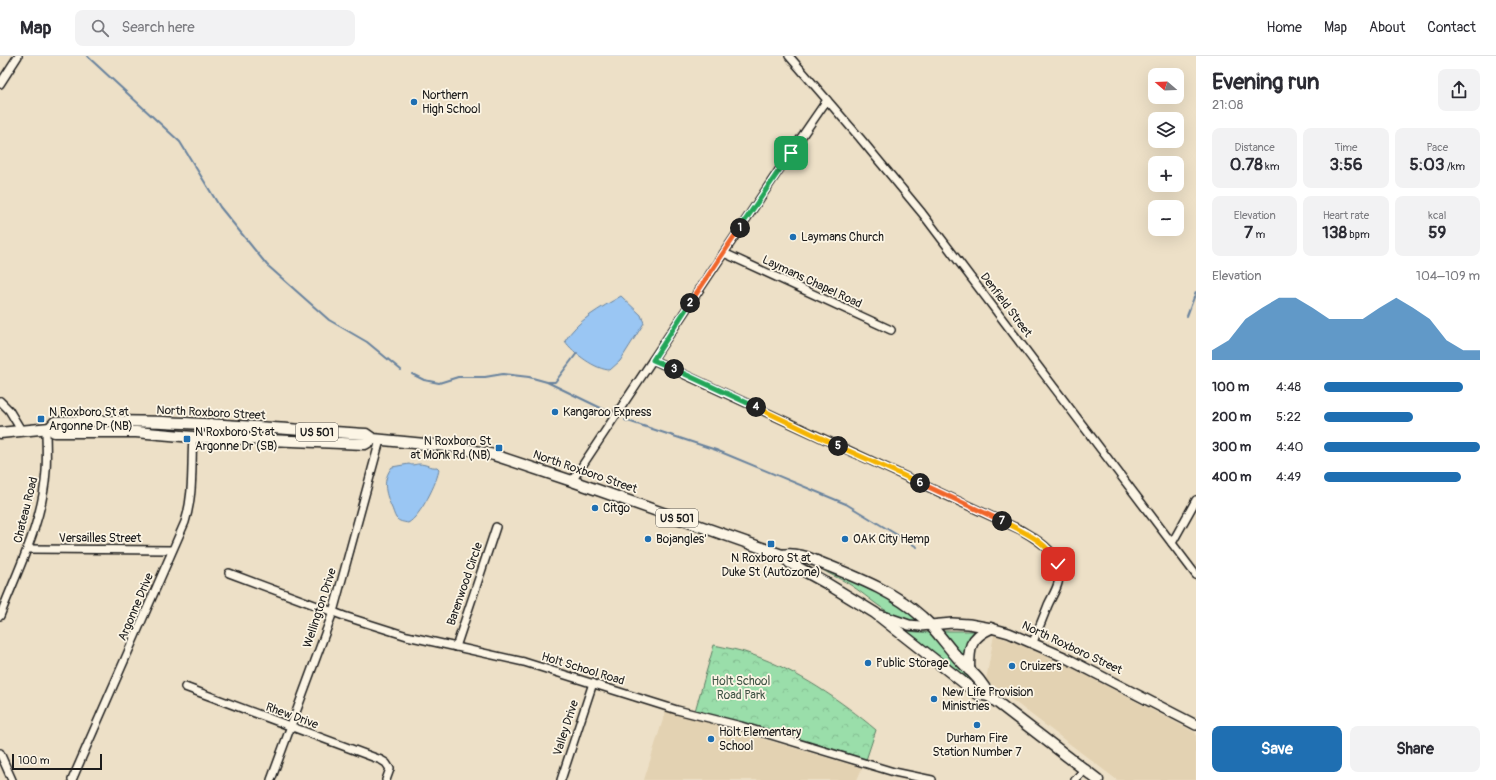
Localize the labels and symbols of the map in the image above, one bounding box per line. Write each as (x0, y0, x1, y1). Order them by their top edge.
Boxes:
north arrow (1148, 68, 1184, 104)
place label: Northern High School (422, 88, 481, 117)
marker: Northern High School (409, 97, 419, 107)
pin (774, 136, 808, 170)
pin: 1 (730, 218, 750, 238)
place label: Laymans Church (801, 230, 884, 245)
marker: Laymans Church (788, 232, 798, 242)
street label: Laymans Chapel Road (760, 252, 864, 312)
street label: Denfield Street (977, 270, 1035, 340)
pin: 2 (680, 293, 700, 313)
pin: 3 (664, 359, 684, 379)
pin: 4 (746, 397, 766, 417)
street label: North Roxboro Street (156, 403, 266, 423)
place label: N Roxboro St at Argonne Dr (NB) (49, 405, 133, 434)
place label: Kangaroo Express (563, 405, 652, 420)
marker: Kangaroo Express (550, 407, 560, 417)
marker: N Roxboro St at Argonne Dr (NB) (36, 414, 46, 424)
road number: US 501 (296, 423, 338, 441)
place label: N Roxboro St at Argonne Dr (SB) (195, 425, 278, 454)
marker: N Roxboro St at Argonne Dr (SB) (182, 434, 192, 444)
place label: N Roxboro St at Monk Rd (NB) (411, 434, 491, 463)
pin: 5 (828, 436, 848, 456)
marker: N Roxboro St at Monk Rd (NB) (494, 443, 504, 453)
street label: North Roxboro Street (531, 447, 639, 497)
pin: 6 (910, 473, 930, 493)
street label: Chateau Road (11, 475, 42, 545)
place label: Citgo (603, 501, 630, 516)
marker: Citgo (590, 503, 600, 513)
road number: US 501 (656, 509, 698, 527)
pin: 7 (992, 511, 1012, 531)
street label: Versailles Street (59, 531, 141, 546)
place label: Bojangles' (656, 532, 707, 547)
place label: OAK City Hemp (853, 532, 930, 547)
marker: Bojangles' (643, 534, 653, 544)
marker: OAK City Hemp (840, 534, 850, 544)
marker: N Roxboro St at Duke St (Autozone) (766, 539, 776, 549)
street label: Barenwood Circle (444, 540, 486, 628)
pin (1041, 547, 1075, 581)
place label: N Roxboro St at Duke St (Autozone) (721, 551, 821, 580)
street label: Wellington Drive (300, 566, 340, 650)
street label: Argonne Drive (115, 571, 157, 643)
street label: North Roxboro Street (1019, 618, 1125, 678)
street label: Holt School Road (540, 649, 627, 689)
place label: Public Storage (876, 656, 948, 671)
marker: Public Storage (863, 658, 873, 668)
place label: Cruizers (1020, 659, 1062, 674)
marker: Cruizers (1007, 661, 1017, 671)
park label: Holt School Road Park (712, 674, 771, 703)
place label: New Life Provision Ministries (942, 685, 1034, 714)
marker: New Life Provision Ministries (929, 694, 939, 704)
street label: Valley Drive (550, 698, 582, 758)
street label: Rhew Drive (264, 700, 320, 732)
marker: Durham Fire Station Number 7 (972, 720, 982, 730)
place label: Holt Elementary School (719, 725, 801, 754)
place label: Durham Fire Station Number 7 (932, 731, 1022, 760)
marker: Holt Elementary School (706, 734, 716, 744)
scale bar (12, 752, 102, 771)

